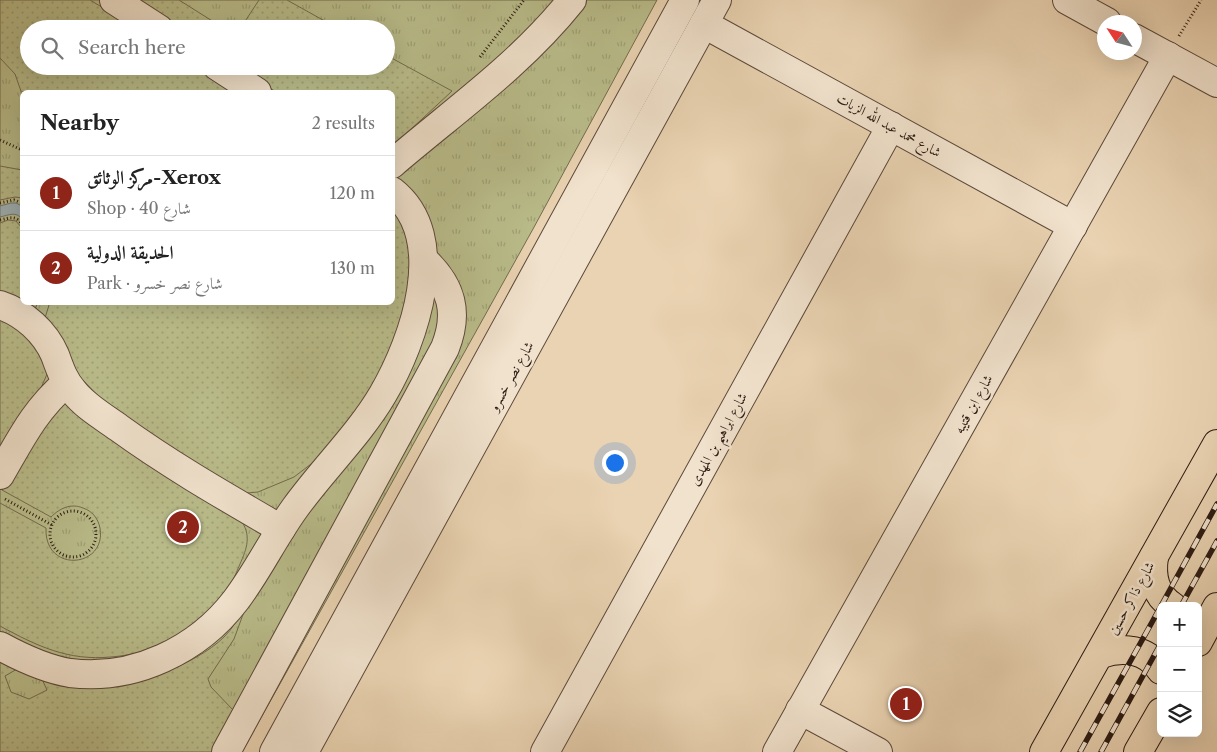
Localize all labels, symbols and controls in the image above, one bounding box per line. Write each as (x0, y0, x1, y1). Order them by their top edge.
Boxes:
north arrow (1097, 15, 1142, 60)
search box (20, 20, 395, 75)
icon: search (38, 34, 66, 62)
text: Search here (78, 36, 186, 59)
street label: شارع محمد عبد الله الزيات (832, 87, 945, 164)
text: Nearby (40, 110, 119, 135)
text: 2 results (312, 113, 375, 133)
text: مركز الوثائق-Xerox (87, 166, 221, 189)
text: 1 (52, 183, 60, 203)
text: 120 m (330, 183, 375, 203)
text: Shop · شارع 40 (87, 198, 191, 218)
text: الحديقة الدولية (87, 241, 174, 264)
text: 2 (51, 258, 61, 278)
text: 130 m (330, 258, 375, 278)
text: Park · شارع نصر خسرو (87, 273, 223, 293)
street label: شارع نصر خسرو (483, 338, 540, 417)
street label: شارع ابن قتيبه (949, 371, 999, 438)
street label: شارع ابراهيم بن المهدى (685, 389, 755, 491)
your location (602, 450, 628, 476)
pin: 2 (167, 508, 199, 546)
street label: شارع ذاكر حسين (1104, 558, 1161, 639)
map controls (1157, 602, 1202, 737)
button: + (1157, 602, 1202, 647)
button: − (1157, 647, 1202, 692)
pin: 1 (890, 685, 922, 723)
button: layers (1157, 692, 1202, 737)

